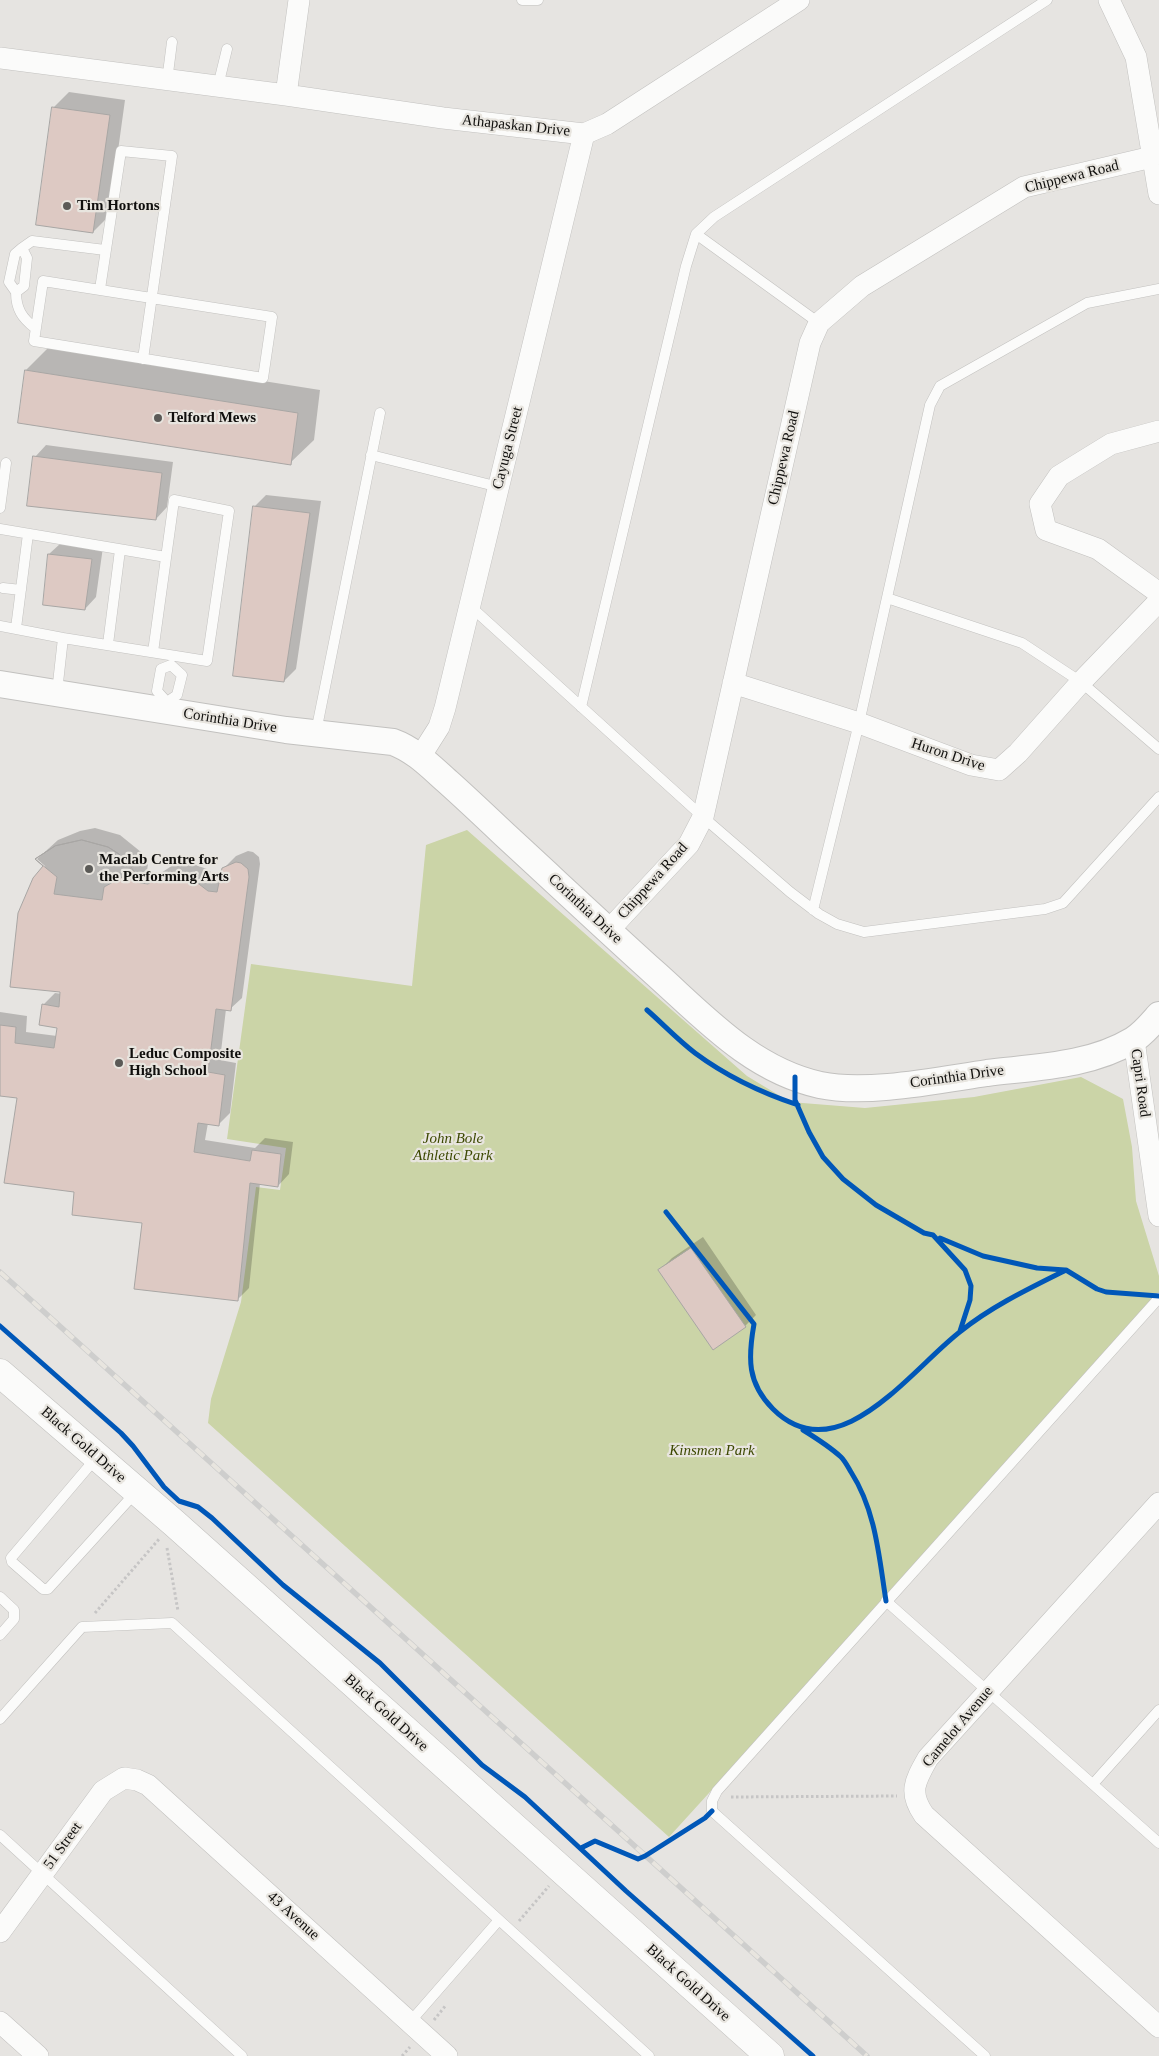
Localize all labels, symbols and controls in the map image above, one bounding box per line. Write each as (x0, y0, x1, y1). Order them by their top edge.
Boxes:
street label: Athapaskan Drive (461, 111, 571, 141)
street label: Chippewa Road (1023, 157, 1121, 197)
place label: Tim Hortons (77, 197, 160, 215)
marker: Tim Hortons (61, 200, 73, 212)
street label: Cayuga Street (489, 405, 527, 491)
place label: Telford Mews (168, 409, 256, 427)
street label: Chippewa Road (764, 409, 804, 507)
marker: Telford Mews (152, 412, 164, 424)
street label: Corinthia Drive (182, 705, 278, 737)
street label: Huron Drive (909, 735, 987, 775)
street label: Chippewa Road (614, 839, 692, 923)
place label: Maclab Centre for the Performing Arts (99, 851, 229, 886)
marker: Maclab Centre for the Performing Arts (83, 863, 95, 875)
street label: Corinthia Drive (544, 870, 626, 948)
place label: Leduc Composite High School (129, 1045, 241, 1080)
street label: Capri Road (1126, 1048, 1154, 1118)
marker: Leduc Composite High School (113, 1057, 125, 1069)
street label: Corinthia Drive (909, 1062, 1005, 1092)
park label: John Bole Athletic Park (413, 1130, 493, 1165)
street label: Black Gold Drive (37, 1403, 129, 1487)
park label: Kinsmen Park (669, 1442, 755, 1460)
street label: Black Gold Drive (340, 1671, 432, 1755)
street label: Camelot Avenue (919, 1683, 997, 1771)
street label: 51 Street (40, 1819, 86, 1873)
street label: 43 Avenue (263, 1888, 323, 1944)
street label: Black Gold Drive (642, 1941, 734, 2025)

